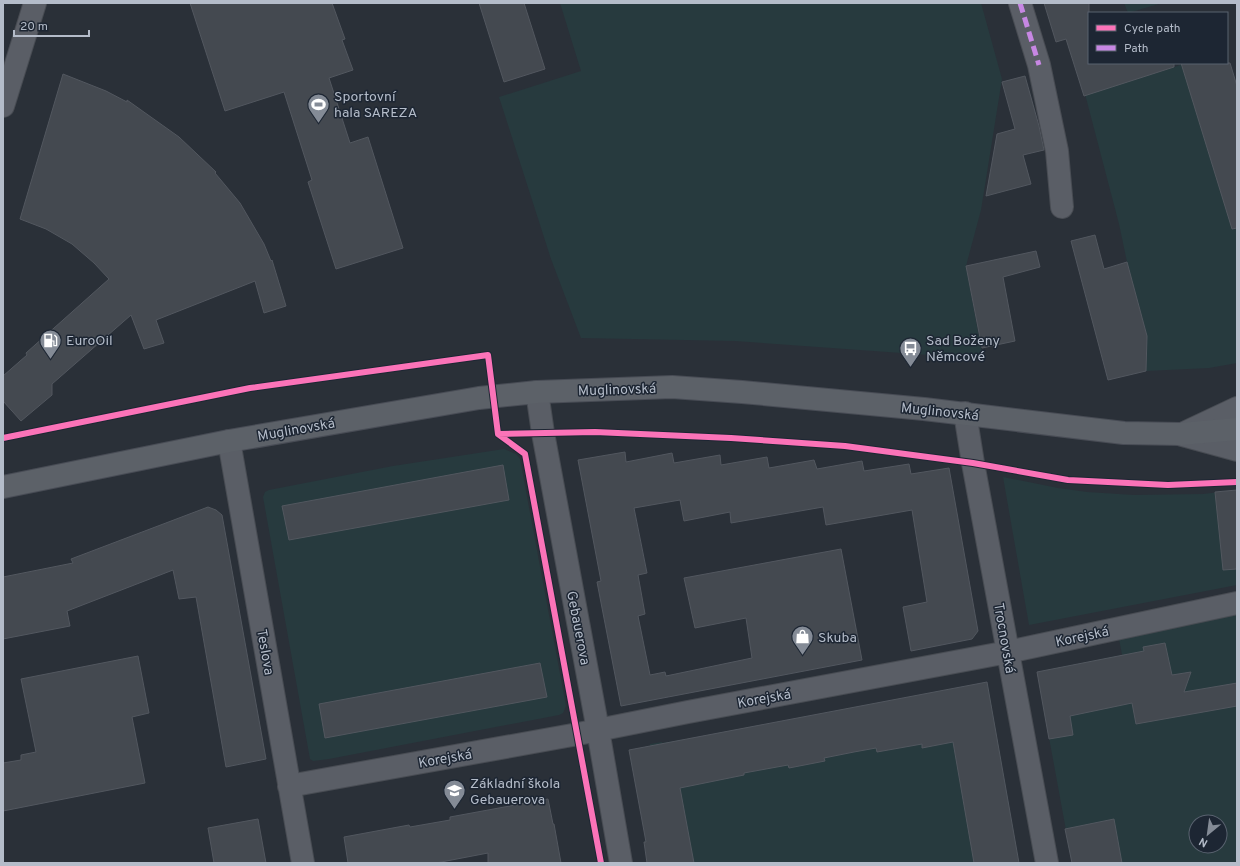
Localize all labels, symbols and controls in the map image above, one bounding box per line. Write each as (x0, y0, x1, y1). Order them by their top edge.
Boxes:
scale bar (14, 12, 89, 38)
legend (1088, 12, 1228, 64)
text: 20 m (20, 19, 48, 35)
text: Cycle path (1124, 21, 1181, 37)
text: Path (1124, 41, 1149, 57)
place label: Sportovní hala SAREZA (334, 89, 417, 122)
sports icon: Sportovní hala SAREZA (306, 91, 332, 124)
fuel station icon: EuroOil (38, 327, 64, 360)
place label: EuroOil (66, 333, 113, 350)
place label: Sad Boženy Němcové (926, 333, 1000, 366)
bus stop icon: Sad Boženy Němcové (898, 335, 924, 368)
street label: Muglinovská (578, 381, 656, 400)
street label: Muglinovská (900, 400, 980, 425)
street label: Muglinovská (256, 415, 336, 446)
street label: Gebauerova (562, 590, 593, 667)
street label: Trocnovská (989, 602, 1018, 675)
shop icon: Skuba (790, 624, 816, 657)
street label: Korejská (1054, 624, 1111, 651)
street label: Teslova (252, 628, 277, 677)
place label: Skuba (818, 630, 857, 647)
street label: Korejská (736, 686, 792, 713)
street label: Korejská (417, 746, 473, 773)
place label: Základní škola Gebauerova (470, 776, 560, 809)
school or university icon: Základní škola Gebauerova (442, 778, 468, 811)
north arrow (1188, 814, 1228, 854)
text: N (1197, 834, 1210, 850)

